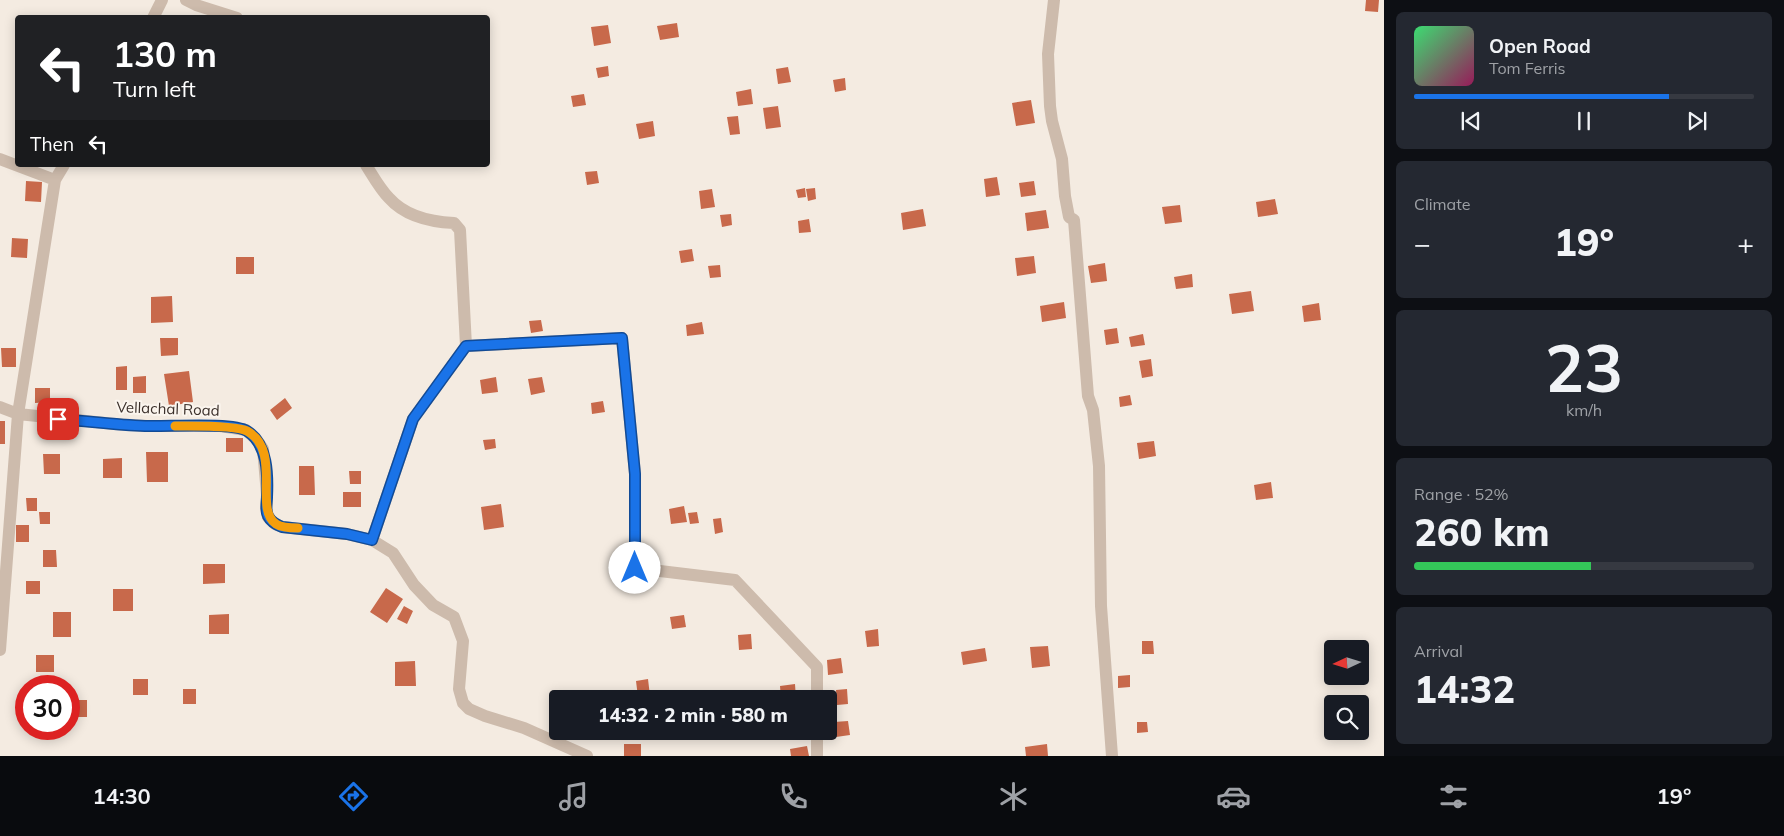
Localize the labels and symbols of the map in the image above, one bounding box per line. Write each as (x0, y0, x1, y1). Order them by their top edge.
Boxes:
street label: Vellachal Road (116, 397, 220, 420)
pin (37, 398, 79, 440)
position arrow (608, 541, 660, 593)
north arrow (1324, 640, 1369, 685)
speed limit sign: 30 (15, 675, 80, 740)

